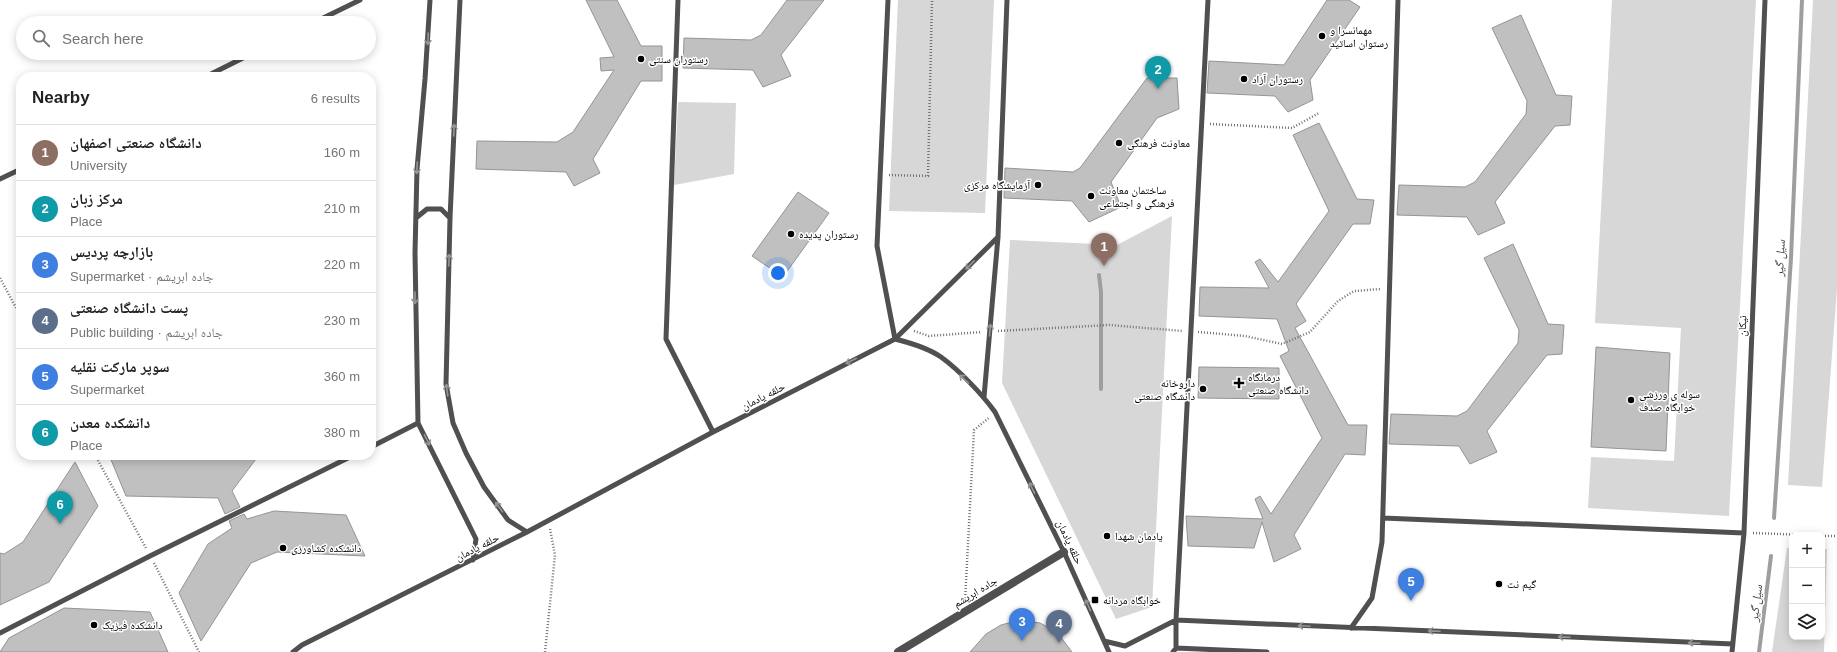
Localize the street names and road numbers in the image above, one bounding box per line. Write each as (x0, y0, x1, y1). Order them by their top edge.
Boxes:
street label: نیکان (1736, 315, 1749, 337)
street label: حلقه یادمان (739, 380, 787, 413)
street label: حلقه یادمان (1054, 518, 1085, 566)
street label: حلقه یادمان (453, 531, 501, 564)
street label: جاده ابریشم (951, 574, 1000, 611)

